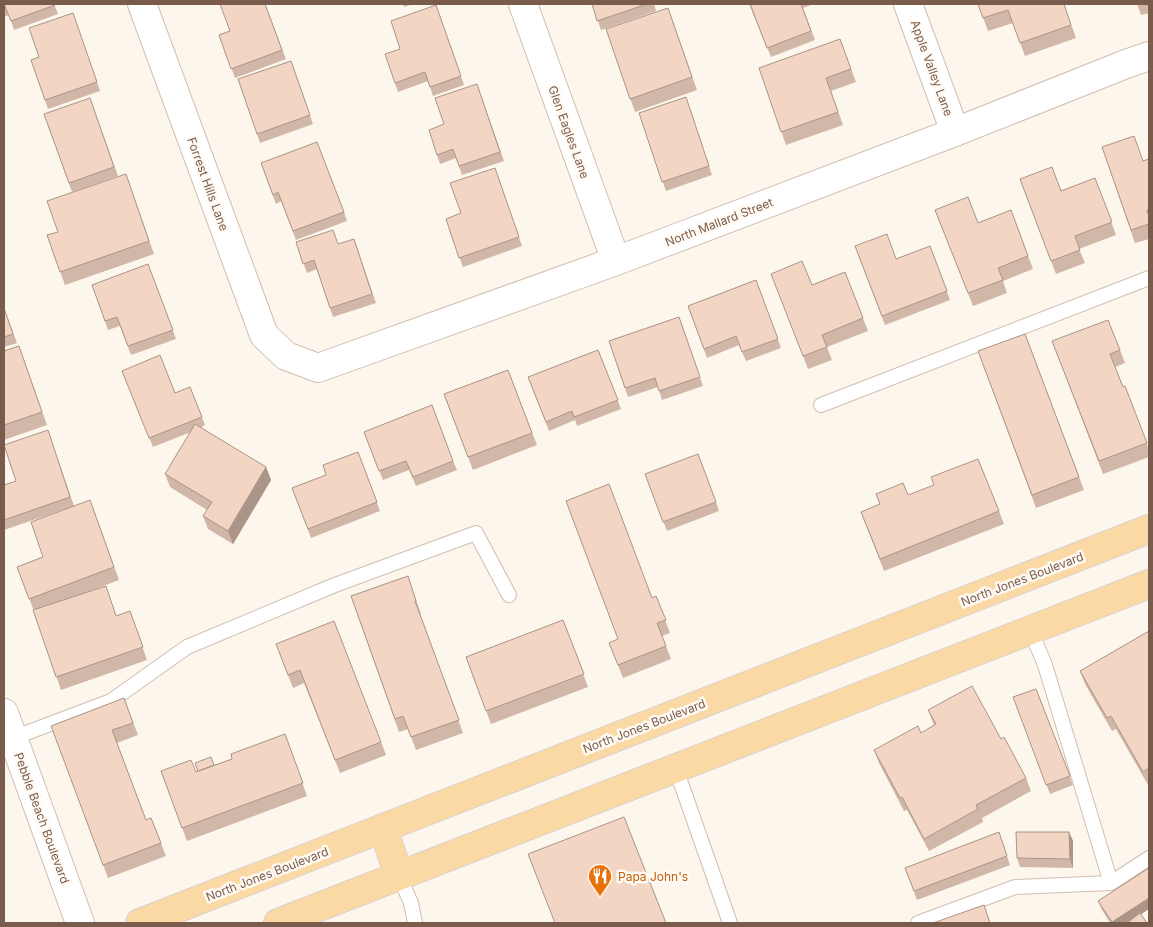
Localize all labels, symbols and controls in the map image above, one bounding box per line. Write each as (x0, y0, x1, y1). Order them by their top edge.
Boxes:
street label: Apple Valley Lane (908, 18, 956, 118)
street label: Glen Eagles Lane (545, 83, 593, 181)
street label: Forrest Hills Lane (184, 135, 232, 233)
street label: North Mallard Street (663, 194, 775, 249)
street label: North Jones Boulevard (959, 549, 1085, 609)
street label: North Jones Boulevard (581, 696, 707, 756)
street label: Pebble Beach Boulevard (11, 750, 73, 886)
street label: North Jones Boulevard (204, 844, 330, 904)
restaurant icon: Papa John's (587, 863, 613, 897)
place label: Papa John's (618, 869, 688, 884)

